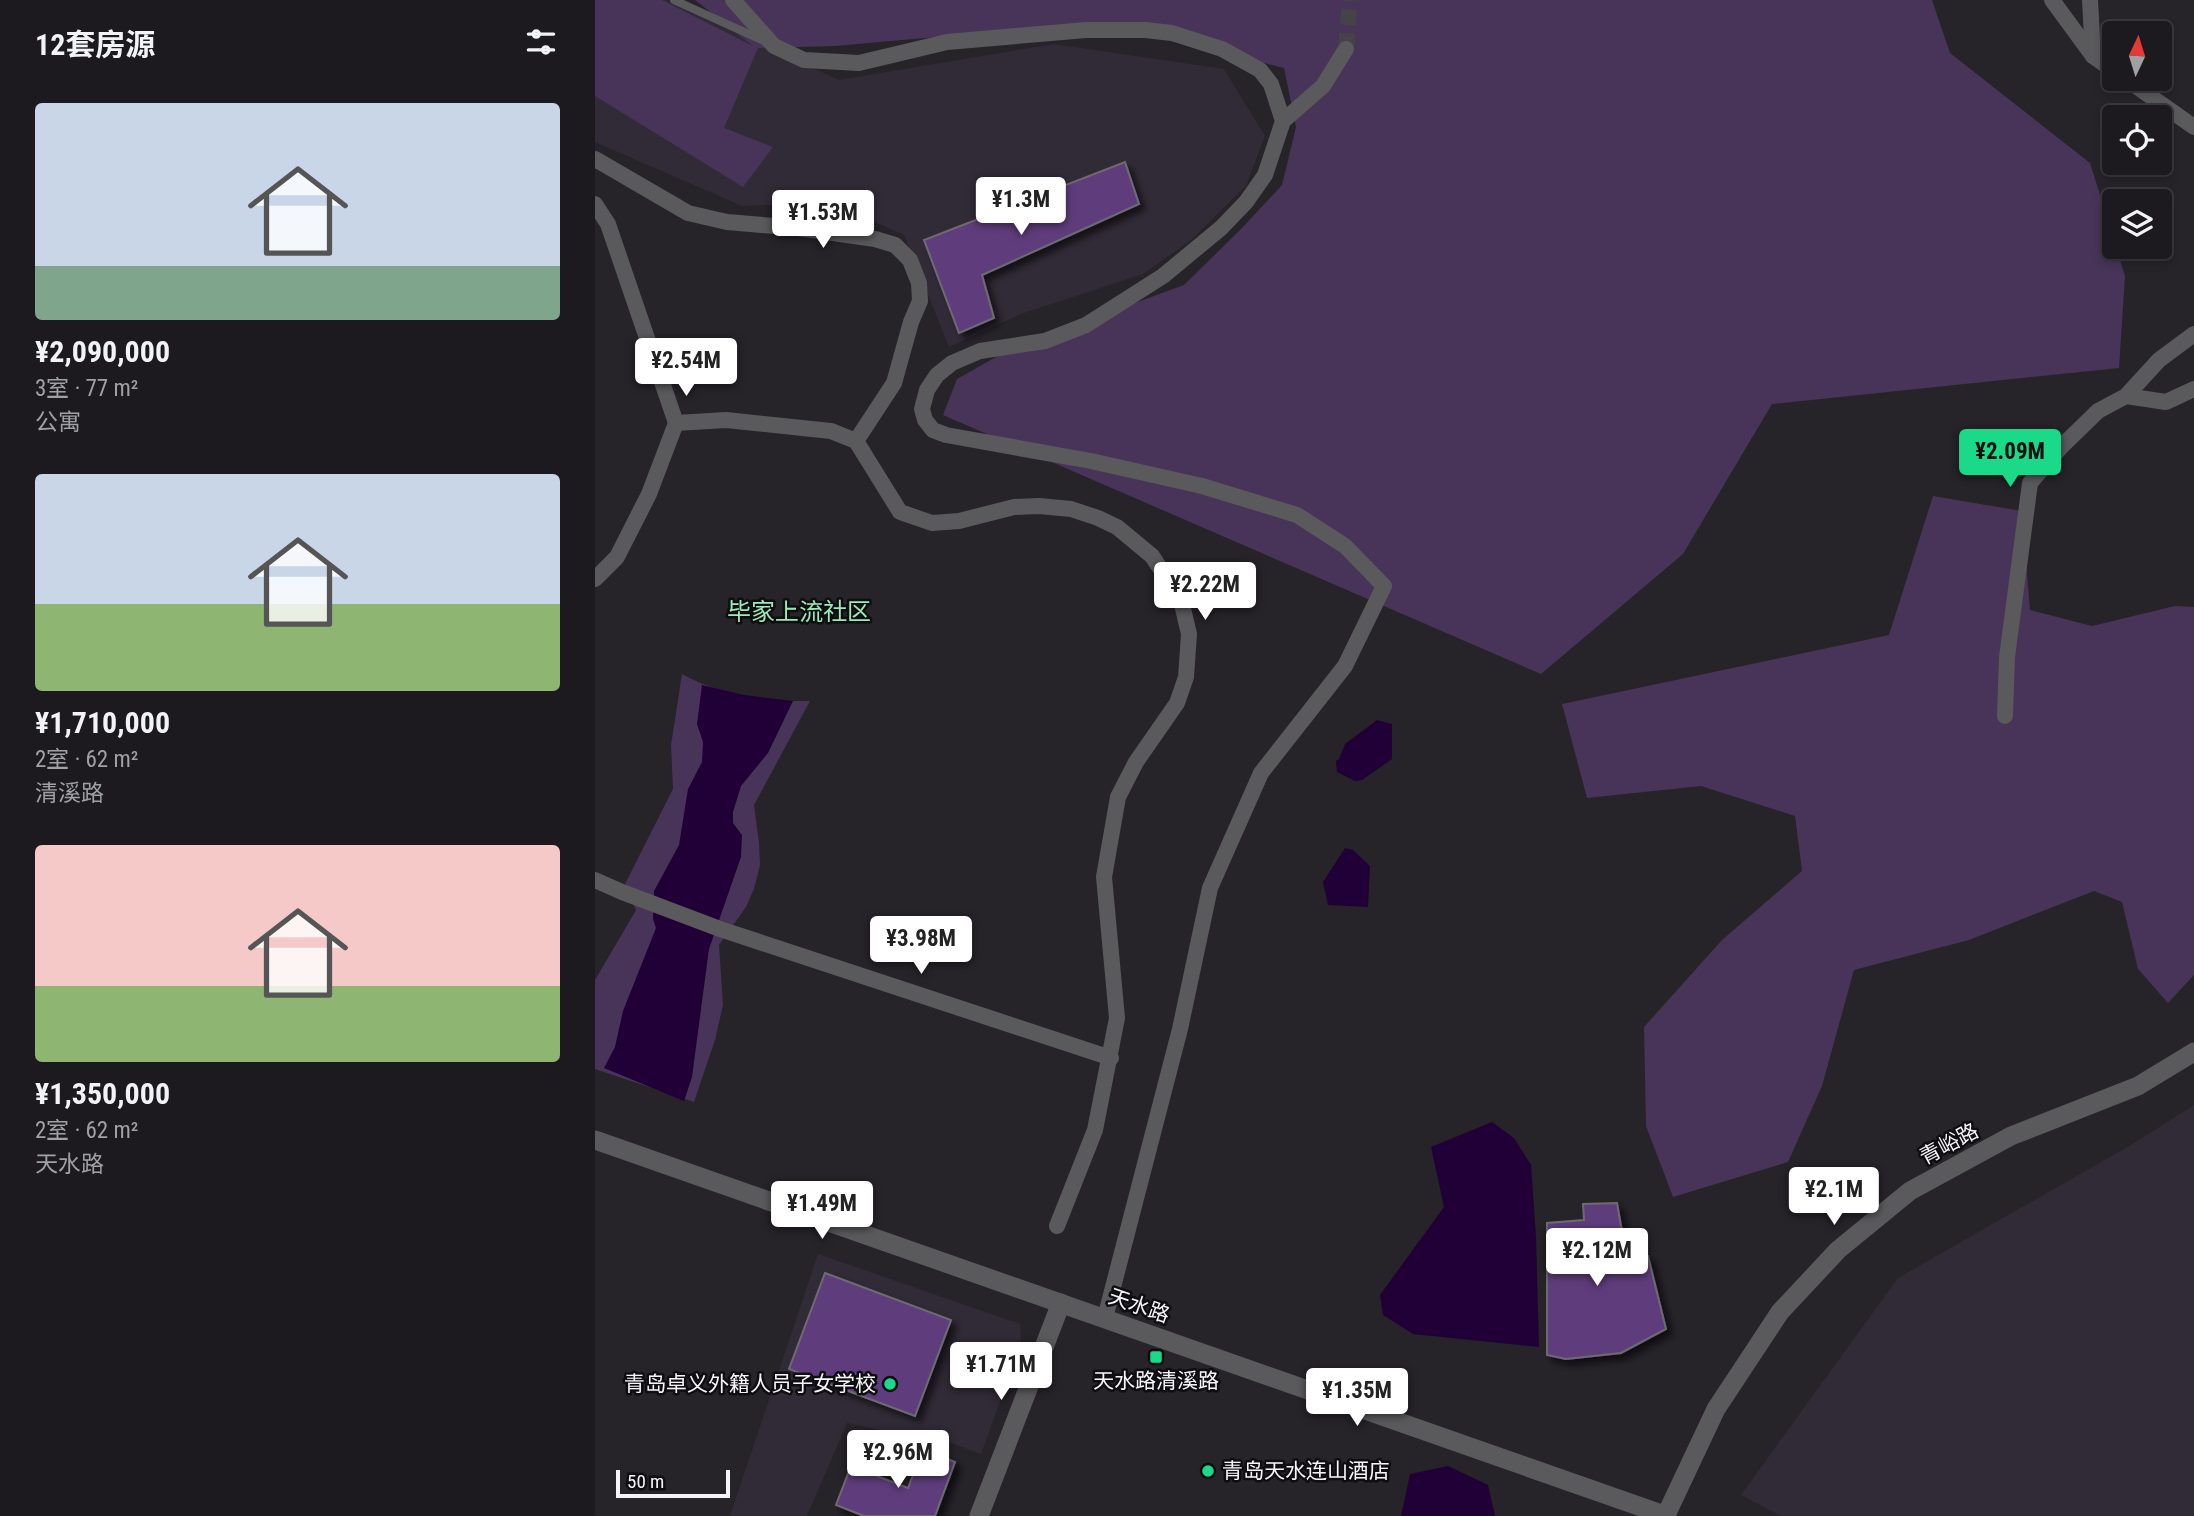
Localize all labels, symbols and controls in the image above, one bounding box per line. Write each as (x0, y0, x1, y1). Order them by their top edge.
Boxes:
north arrow (2102, 21, 2172, 91)
map controls (2102, 21, 2172, 259)
icon: filters (522, 23, 560, 61)
text: 12套房源 (35, 27, 155, 62)
button: locate (2102, 105, 2172, 175)
icon: home (235, 148, 361, 274)
pin: ¥1.3M (972, 177, 1070, 237)
text: ¥1.3M (992, 186, 1050, 213)
button: layers (2102, 189, 2172, 259)
pin: ¥1.53M (766, 190, 880, 250)
text: ¥1.53M (788, 199, 858, 226)
text: ¥2,090,000 (35, 334, 170, 369)
pin: ¥2.54M (629, 338, 743, 398)
text: ¥2.54M (651, 347, 721, 374)
text: 3室 · 77 m² (35, 375, 138, 402)
text: 公寓 (35, 409, 81, 436)
pin: ¥2.09M (1953, 430, 2067, 489)
text: ¥2.09M (1975, 438, 2045, 465)
icon: home (235, 519, 361, 645)
pin: ¥2.22M (1148, 562, 1262, 622)
text: ¥2.22M (1170, 571, 1240, 598)
district label: 毕家上流社区 (727, 598, 871, 626)
text: ¥1,710,000 (35, 705, 170, 740)
text: 2室 · 62 m² (35, 746, 138, 773)
text: 清溪路 (35, 780, 104, 807)
icon: home (235, 890, 361, 1016)
pin: ¥3.98M (864, 916, 978, 976)
text: ¥3.98M (886, 925, 956, 952)
text: ¥1,350,000 (35, 1076, 170, 1111)
text: 2室 · 62 m² (35, 1117, 138, 1144)
street label: 青峪路 (1916, 1119, 1982, 1169)
text: 天水路 (35, 1151, 104, 1178)
pin: ¥2.1M (1785, 1168, 1883, 1227)
text: ¥2.1M (1805, 1176, 1863, 1203)
pin: ¥1.49M (765, 1182, 879, 1241)
text: ¥1.49M (787, 1190, 857, 1217)
pin: ¥2.12M (1540, 1228, 1654, 1288)
text: ¥2.12M (1562, 1237, 1632, 1264)
street label: 天水路 (1105, 1284, 1173, 1328)
pin: ¥1.71M (944, 1342, 1058, 1402)
marker: 天水路清溪路 (1148, 1349, 1164, 1365)
text: ¥1.71M (966, 1351, 1036, 1378)
pin: ¥1.35M (1300, 1368, 1414, 1428)
place label: 天水路清溪路 (1093, 1369, 1219, 1393)
place label: 青岛卓义外籍人员子女学校 (624, 1372, 876, 1396)
marker: 青岛卓义外籍人员子女学校 (882, 1376, 898, 1392)
text: ¥1.35M (1322, 1377, 1392, 1404)
pin: ¥2.96M (841, 1430, 955, 1490)
text: ¥2.96M (863, 1439, 933, 1466)
place label: 青岛天水连山酒店 (1222, 1459, 1390, 1483)
marker: 青岛天水连山酒店 (1200, 1463, 1216, 1479)
scale bar (616, 1467, 730, 1499)
text: 50 m (627, 1470, 664, 1493)

